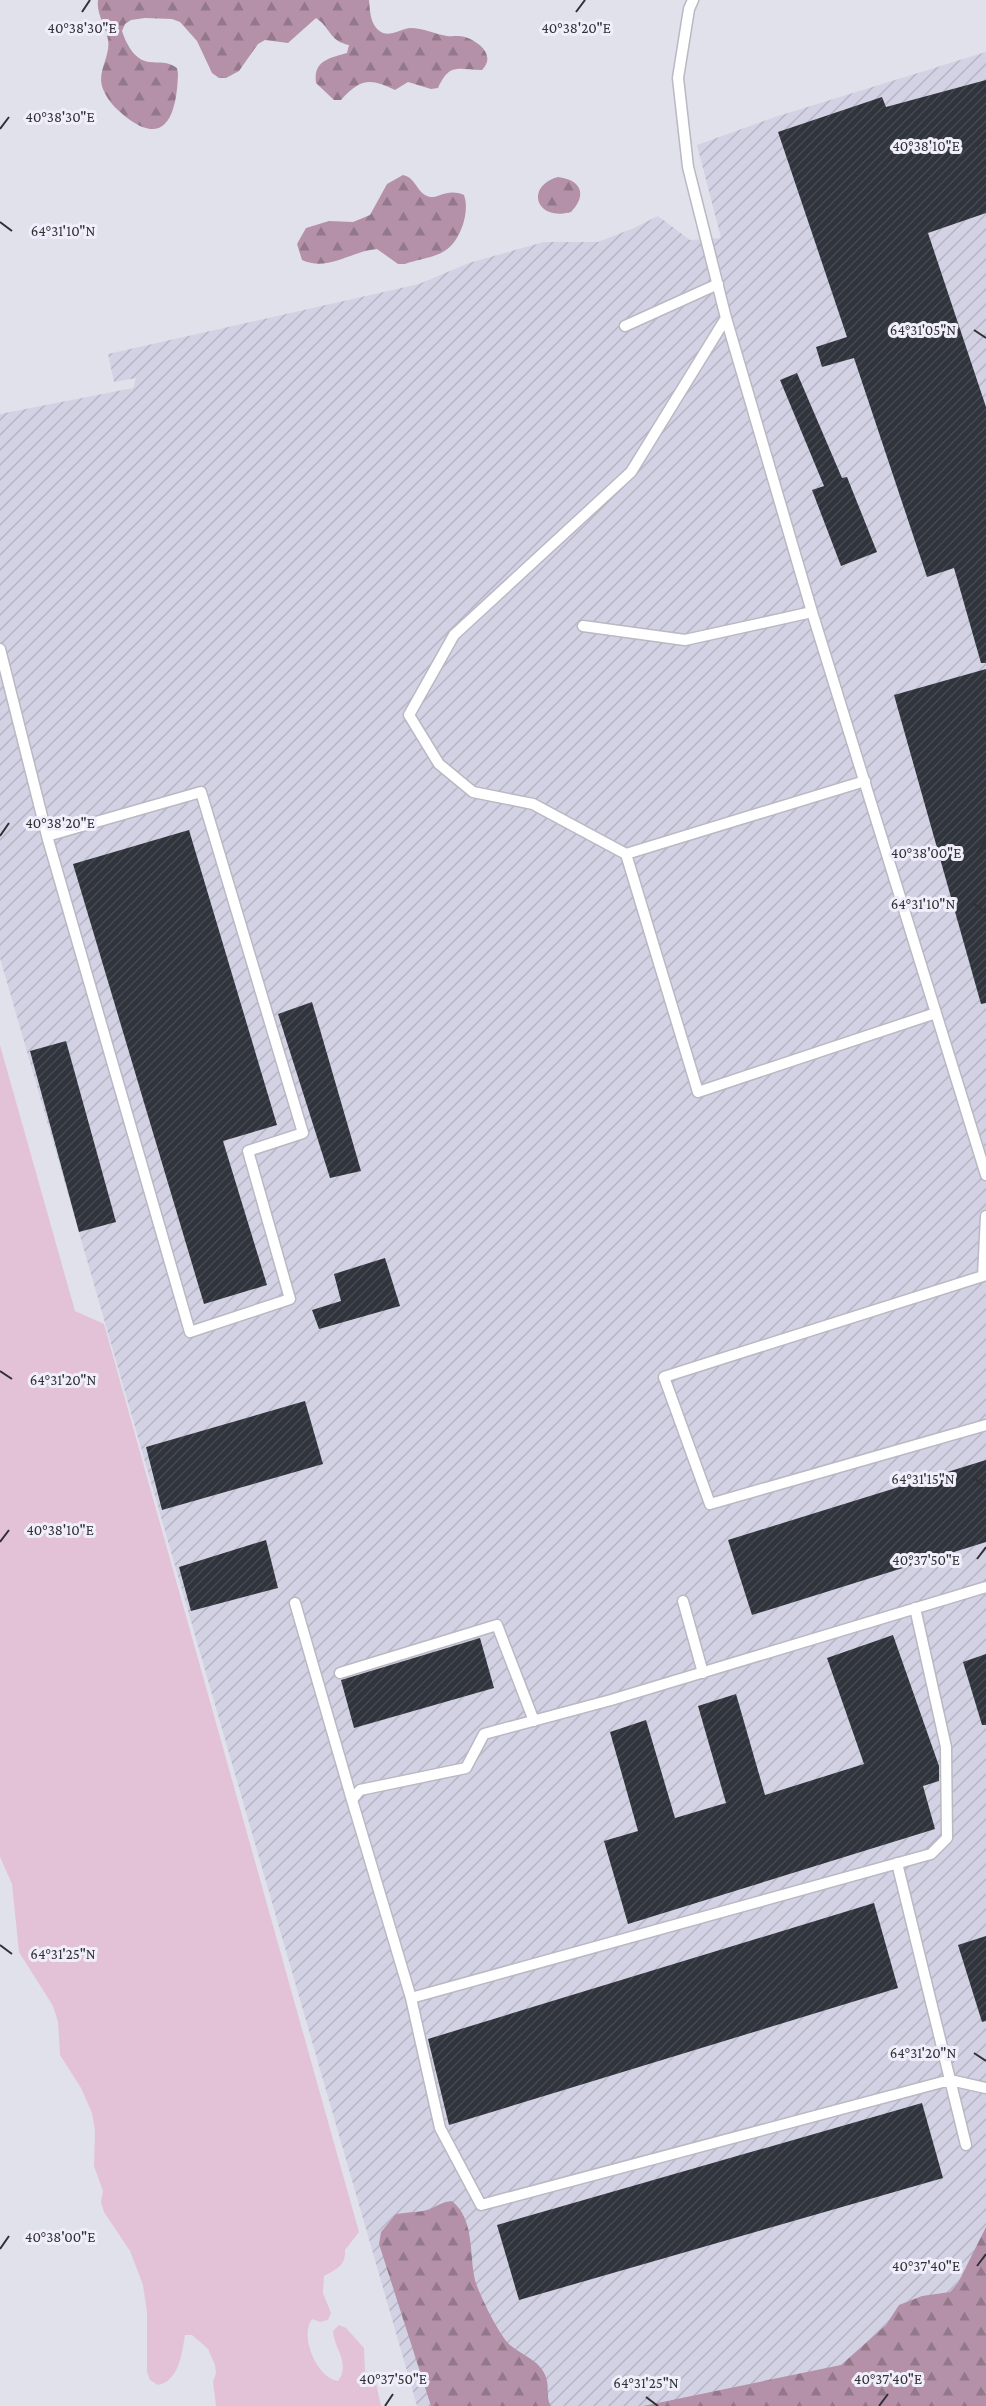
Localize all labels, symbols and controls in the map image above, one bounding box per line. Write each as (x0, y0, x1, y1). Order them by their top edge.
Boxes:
text: 40°38'30"E (47, 20, 117, 36)
text: 40°38'20"E (541, 20, 611, 36)
text: 40°38'30"E (25, 109, 95, 125)
text: 40°38'10"E (892, 138, 960, 154)
text: 64°31'10"N (31, 223, 95, 239)
text: 64°31'05"N (890, 322, 956, 338)
text: 40°38'20"E (25, 815, 95, 831)
text: 40°38'00"E (891, 845, 961, 861)
text: 64°31'10"N (891, 896, 955, 912)
text: 64°31'20"N (30, 1372, 96, 1388)
text: 64°31'15"N (891, 1471, 955, 1487)
text: 40°38'10"E (26, 1522, 94, 1538)
text: 40°37'50"E (892, 1552, 960, 1568)
text: 64°31'25"N (30, 1946, 96, 1962)
text: 64°31'20"N (890, 2045, 956, 2061)
text: 40°38'00"E (25, 2229, 95, 2245)
text: 40°37'40"E (892, 2258, 960, 2274)
text: 40°37'50"E (359, 2371, 427, 2387)
text: 40°37'40"E (854, 2371, 922, 2387)
text: 64°31'25"N (613, 2375, 679, 2391)

